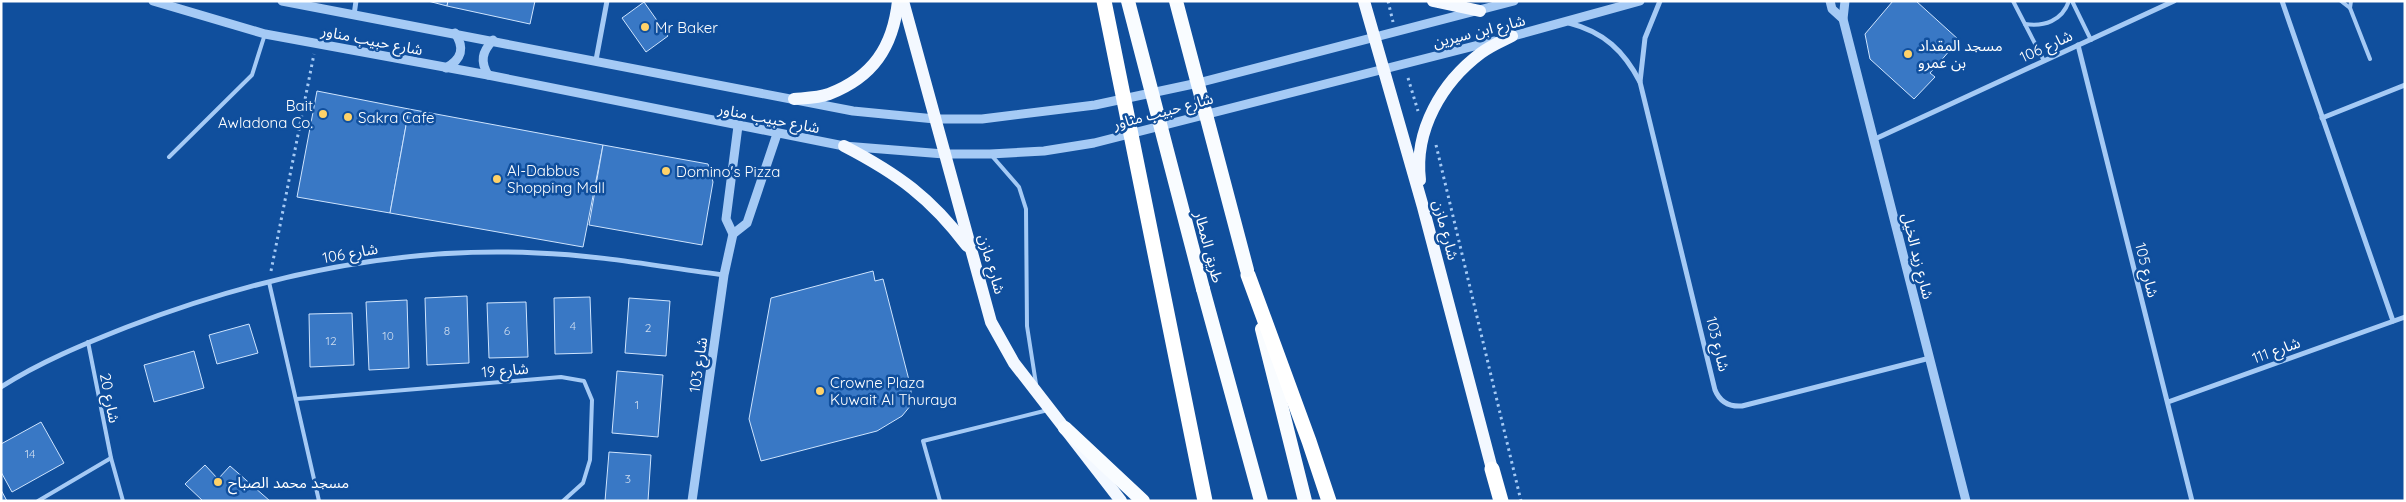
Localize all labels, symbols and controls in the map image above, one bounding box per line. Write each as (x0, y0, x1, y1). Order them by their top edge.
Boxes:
street label: شارع ابن سيرين (1431, 10, 1528, 55)
place label: Mr Baker (655, 18, 718, 37)
street label: شارع حبيب مناور (318, 21, 425, 62)
marker: Mr Baker (639, 21, 651, 33)
street label: شارع 106 (2017, 25, 2077, 69)
place label: مسجد المقداد بن عمرو (1918, 36, 2003, 72)
marker: مسجد المقداد بن عمرو (1902, 48, 1914, 60)
street label: شارع حبيب مناور (1110, 88, 1216, 137)
place label: Bait Awladona Co. (218, 96, 313, 132)
street label: شارع حبيب مناور (715, 99, 822, 140)
marker: Bait Awladona Co. (317, 108, 329, 120)
place label: Sakra Cafe (358, 108, 435, 127)
marker: Sakra Cafe (342, 111, 354, 123)
place label: Al-Dabbus Shopping Mall (507, 161, 605, 197)
place label: Domino's Pizza (676, 162, 780, 181)
marker: Domino's Pizza (660, 165, 672, 177)
marker: Al-Dabbus Shopping Mall (491, 173, 503, 185)
street label: شارع مازن (1426, 198, 1463, 263)
street label: طريق المطار (1189, 208, 1228, 285)
street label: شارع زيد الخيل (1895, 211, 1938, 302)
street label: شارع مازن (972, 232, 1010, 297)
street label: شارع 106 (321, 239, 380, 270)
street label: شارع 105 (2128, 241, 2163, 300)
street label: شارع 103 (1699, 315, 1734, 374)
house number: 4 (570, 318, 576, 333)
house number: 2 (645, 320, 652, 335)
house number: 8 (444, 323, 450, 338)
house number: 6 (504, 323, 511, 338)
house number: 10 (382, 328, 394, 343)
street label: شارع 111 (2249, 332, 2304, 370)
house number: 12 (325, 333, 337, 348)
street label: شارع 103 (685, 336, 714, 394)
street label: شارع 19 (481, 358, 530, 385)
street label: شارع 20 (93, 371, 124, 425)
place label: Crowne Plaza Kuwait Al Thuraya (830, 373, 957, 409)
marker: Crowne Plaza Kuwait Al Thuraya (814, 385, 826, 397)
house number: 1 (635, 397, 639, 412)
house number: 14 (25, 446, 35, 461)
house number: 3 (625, 471, 631, 486)
place label: مسجد محمد الصباح (228, 473, 349, 495)
marker: مسجد محمد الصباح (212, 476, 224, 488)

